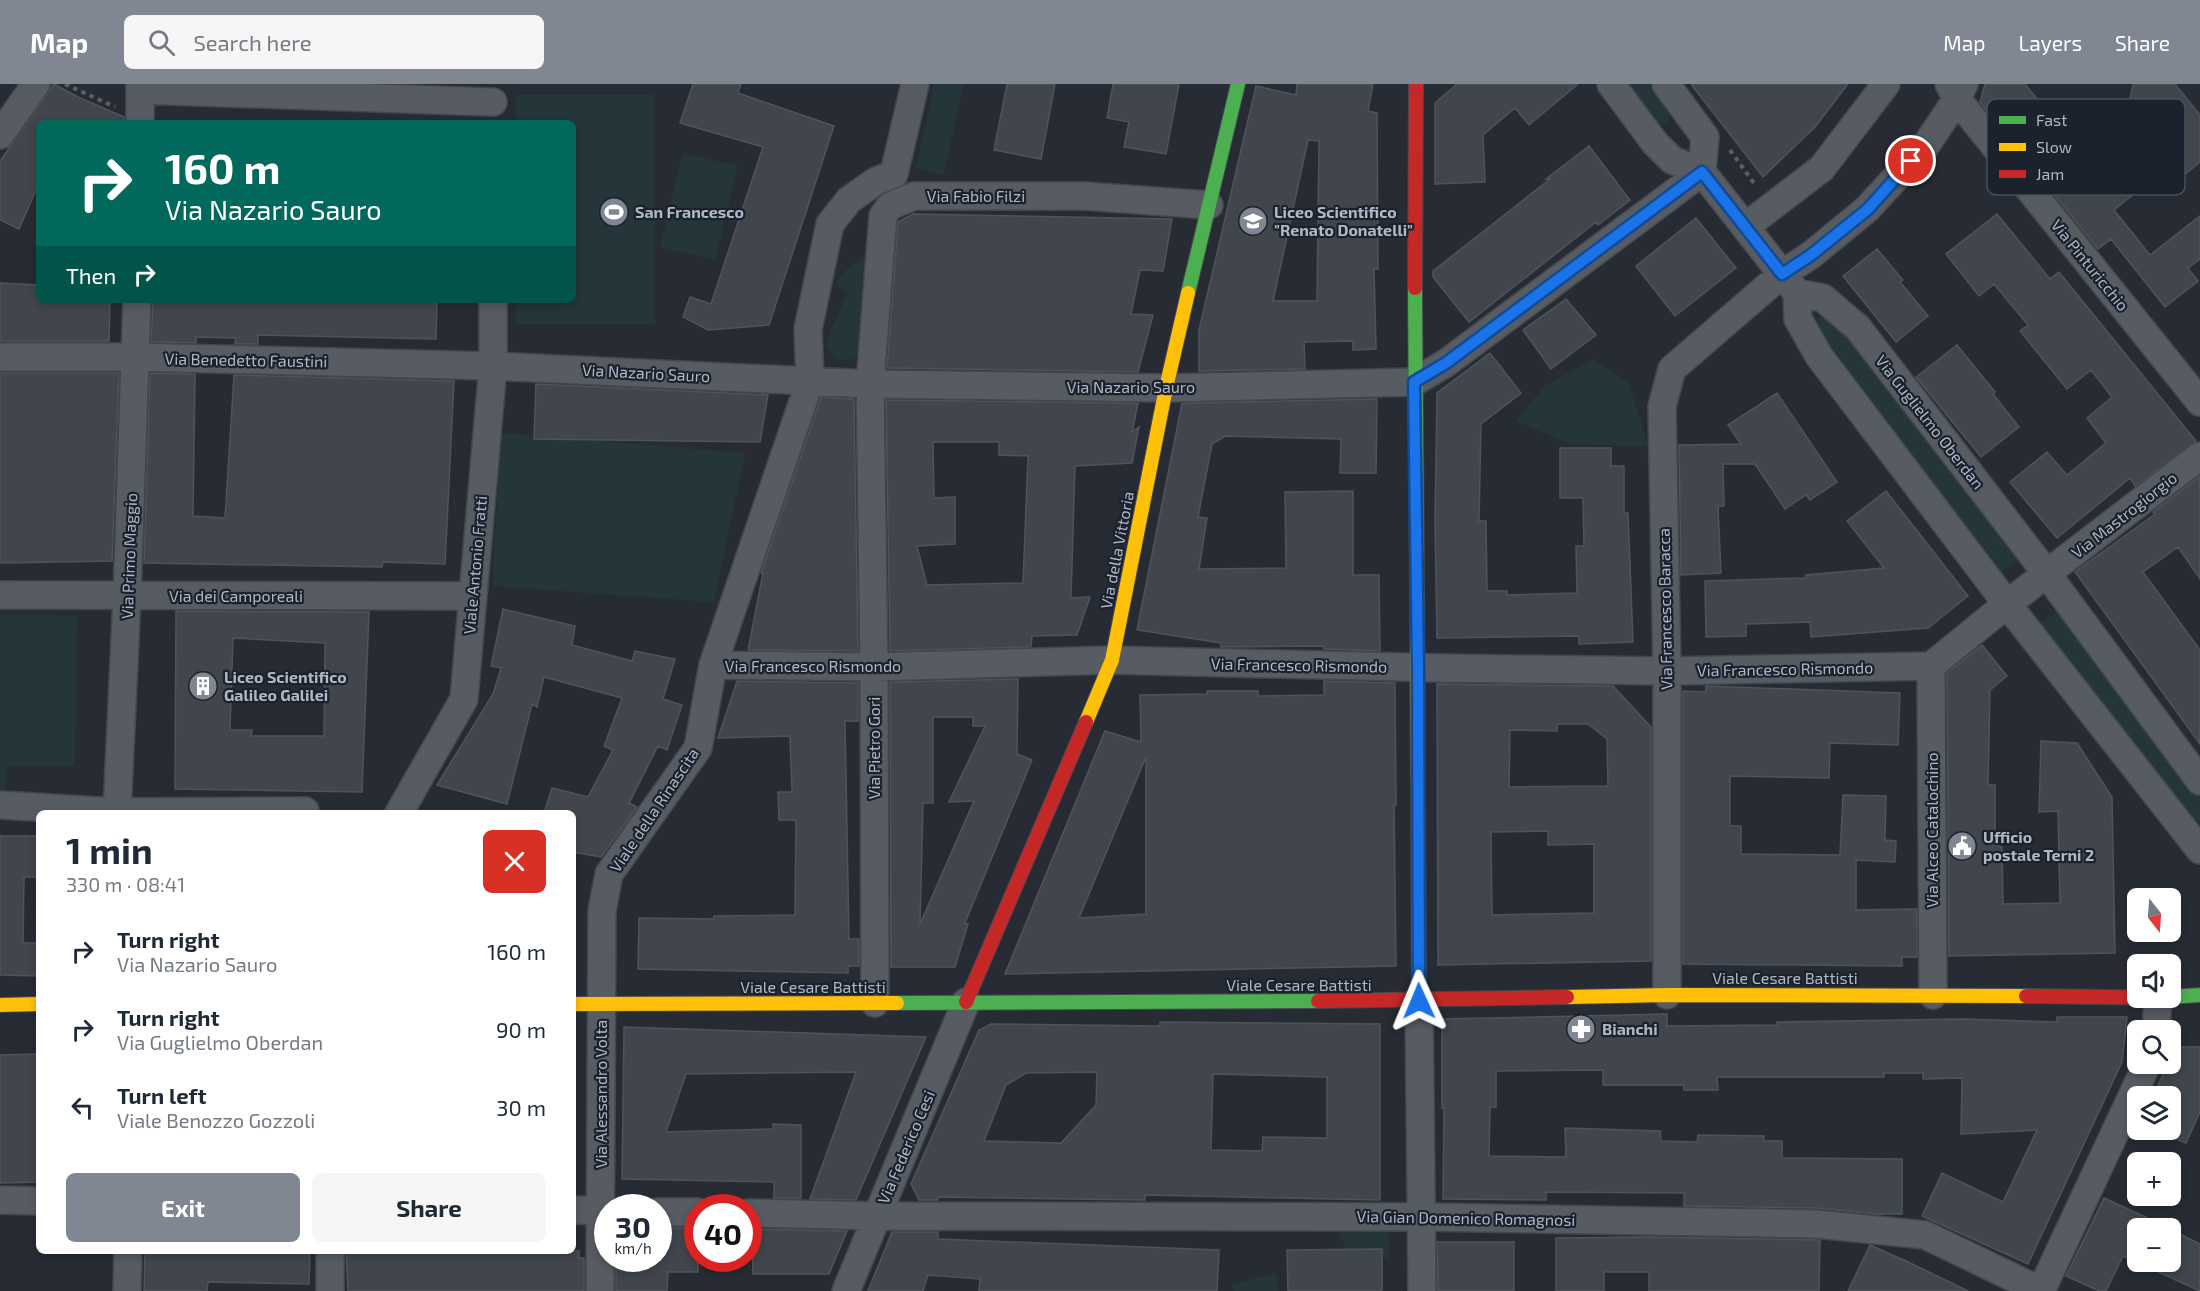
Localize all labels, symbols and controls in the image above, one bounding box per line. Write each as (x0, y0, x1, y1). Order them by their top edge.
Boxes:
search box (124, 15, 544, 69)
text: Map (30, 25, 88, 59)
icon: search (145, 26, 178, 59)
text: Search here (193, 29, 312, 55)
text: Map (1943, 30, 1985, 55)
text: Layers (2018, 30, 2082, 55)
text: Share (2115, 30, 2170, 55)
legend (1987, 99, 2185, 195)
text: Fast (2036, 110, 2067, 129)
pin (1885, 135, 1936, 186)
text: Slow (2036, 137, 2072, 156)
text: 160 m (165, 142, 281, 192)
icon: right (66, 144, 144, 222)
icon: arrive (1894, 144, 1927, 177)
text: Jam (2036, 164, 2064, 183)
street label: Via Fabio Filzi (927, 186, 1025, 205)
text: Via Nazario Sauro (165, 193, 382, 225)
sports icon: San Francesco (598, 196, 630, 228)
place label: San Francesco (635, 202, 744, 221)
place label: Liceo Scientifico "Renato Donatelli" (1274, 202, 1413, 239)
school or university icon: Liceo Scientifico "Renato Donatelli" (1237, 205, 1269, 237)
street label: Via Pinturicchio (2048, 215, 2133, 314)
icon: right (128, 258, 161, 291)
text: Then (66, 262, 116, 288)
street label: Via Benedetto Faustini (165, 349, 328, 370)
street label: Via Guglielmo Oberdan (1872, 351, 1989, 492)
street label: Via Nazario Sauro (581, 360, 711, 385)
street label: Via Nazario Sauro (1067, 377, 1195, 396)
street label: Via Mastrogiorgio (2067, 467, 2180, 562)
street label: Via della Vittoria (1096, 489, 1137, 610)
street label: Via Primo Maggio (117, 493, 140, 619)
street label: Viale Antonio Fratti (459, 495, 490, 635)
street label: Via Francesco Baracca (1654, 528, 1675, 690)
street label: Via dei Camporeali (169, 586, 303, 605)
street label: Via Francesco Rismondo (1211, 653, 1387, 676)
street label: Via Francesco Rismondo (725, 656, 901, 675)
street label: Via Francesco Rismondo (1697, 657, 1873, 680)
place label: Liceo Scientifico Galileo Galilei (224, 667, 347, 704)
building icon: Liceo Scientifico Galileo Galilei (187, 670, 219, 702)
street label: Via Pietro Gori (864, 697, 883, 799)
street label: Viale della Rinascita (605, 744, 702, 875)
street label: Via Alceo Catalochino (1922, 752, 1941, 908)
place label: Ufficio postale Terni 2 (1983, 827, 2094, 864)
text: 1 min (66, 828, 153, 871)
button: close (483, 830, 546, 893)
public building icon: Ufficio postale Terni 2 (1946, 830, 1978, 862)
text: 330 m · 08:41 (66, 872, 185, 896)
north arrow (2127, 888, 2181, 942)
map controls (2127, 888, 2181, 1272)
text: Turn right (117, 926, 219, 952)
icon: right (66, 935, 99, 968)
text: 160 m (487, 938, 546, 964)
text: Via Nazario Sauro (117, 952, 277, 976)
button: sound (2127, 954, 2181, 1008)
street label: Viale Cesare Battisti (1712, 968, 1858, 987)
position arrow (1387, 969, 1451, 1033)
street label: Viale Cesare Battisti (1226, 975, 1372, 994)
street label: Viale Cesare Battisti (740, 977, 886, 996)
text: Turn right (117, 1004, 219, 1030)
icon: right (66, 1013, 99, 1046)
pharmacy icon: Bianchi (1565, 1013, 1597, 1045)
text: 90 m (496, 1016, 546, 1042)
place label: Bianchi (1602, 1019, 1658, 1038)
street label: Via Alessandro Volta (591, 1020, 610, 1168)
button: search (2127, 1020, 2181, 1074)
text: Via Guglielmo Oberdan (117, 1030, 323, 1054)
text: Turn left (117, 1082, 206, 1108)
button: layers (2127, 1086, 2181, 1140)
street label: Via Federico Cesi (873, 1087, 938, 1206)
icon: left (66, 1091, 99, 1124)
text: 30 m (496, 1094, 546, 1120)
text: Viale Benozzo Gozzoli (117, 1108, 315, 1132)
button: + (2127, 1152, 2181, 1206)
button: Exit (66, 1173, 300, 1242)
button: Share (312, 1173, 546, 1242)
speed limit sign: 40 (684, 1194, 762, 1272)
street label: Via Gian Domenico Romagnosi (1356, 1206, 1576, 1229)
text: 30 (615, 1208, 651, 1244)
button: − (2127, 1218, 2181, 1272)
text: km/h (614, 1239, 652, 1257)

